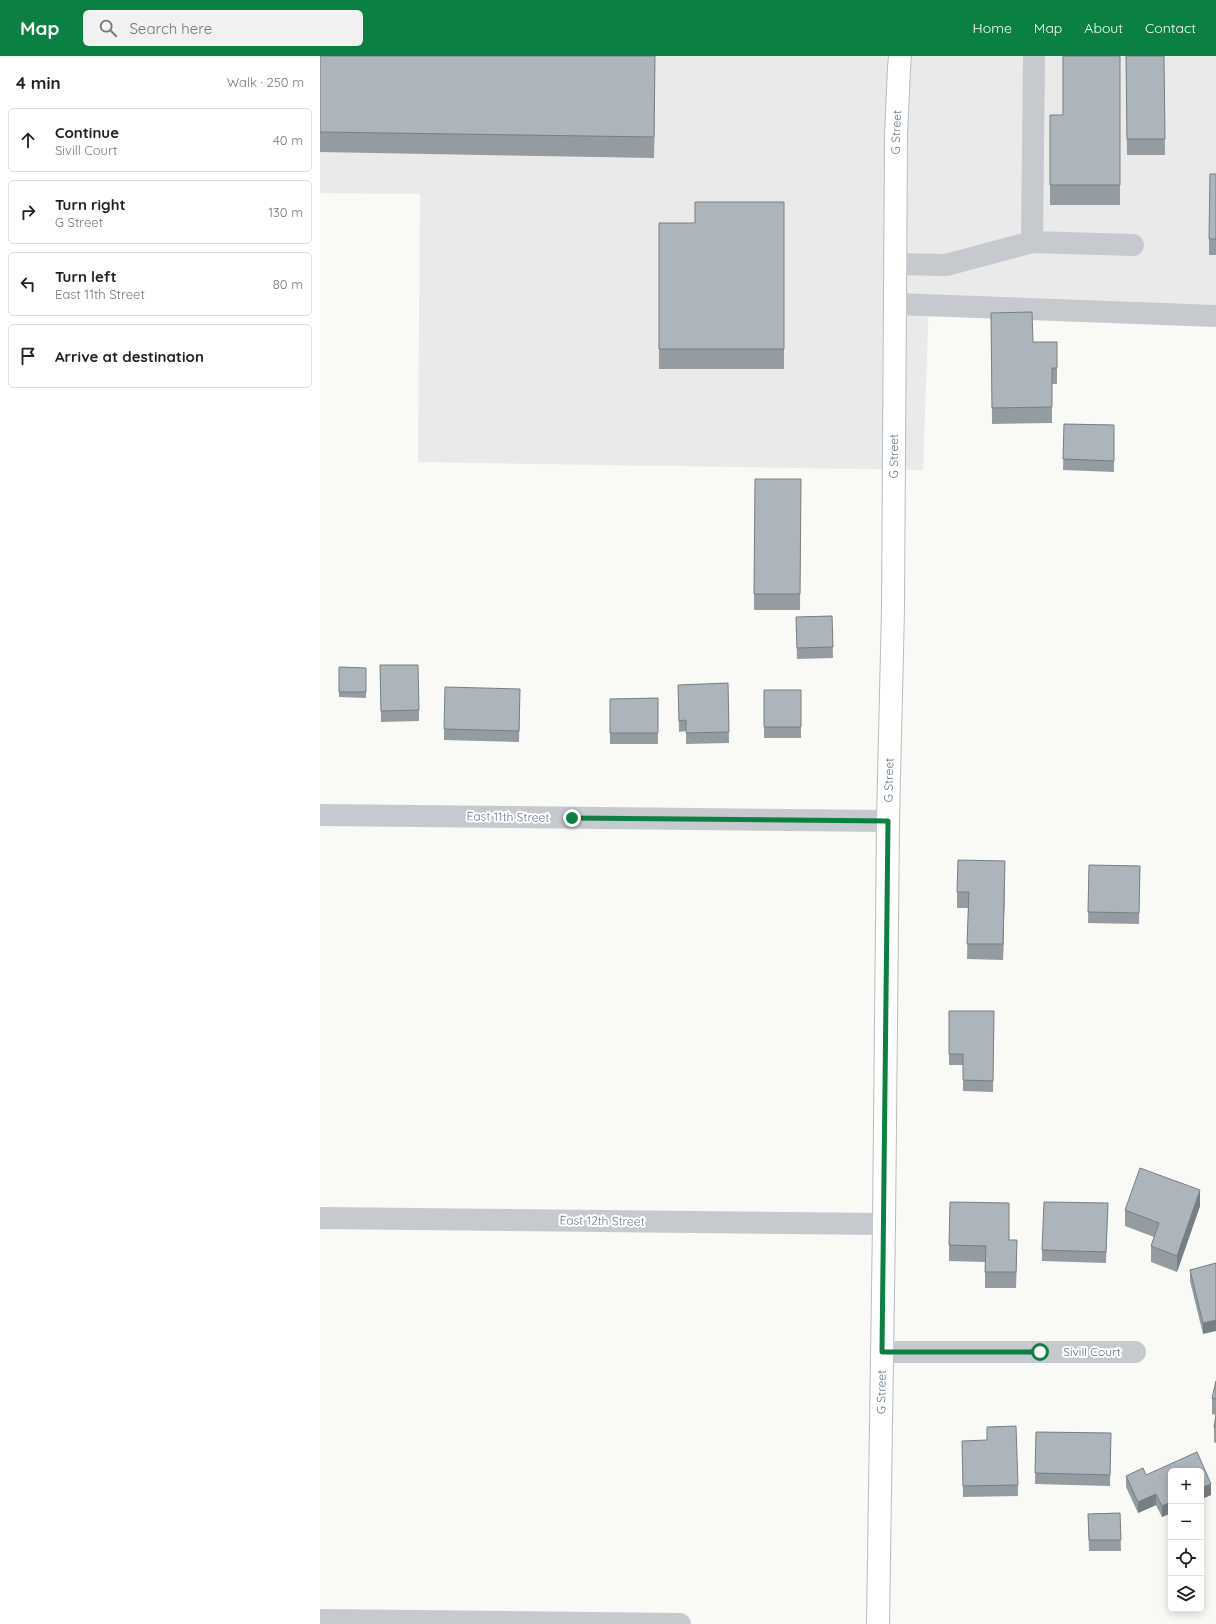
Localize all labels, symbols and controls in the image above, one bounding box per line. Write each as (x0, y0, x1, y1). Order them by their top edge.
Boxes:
search box (83, 10, 363, 46)
text: Map (20, 16, 59, 40)
icon: search (97, 17, 119, 39)
text: Search here (129, 19, 212, 38)
text: Home (973, 19, 1012, 37)
text: Map (1034, 19, 1062, 37)
text: About (1084, 19, 1123, 37)
text: Contact (1145, 19, 1196, 37)
text: 4 min (16, 72, 61, 93)
text: Walk · 250 m (227, 74, 304, 90)
street label: G Street (888, 110, 904, 154)
text: Continue (55, 123, 119, 142)
icon: ahead (17, 129, 39, 151)
text: 40 m (273, 132, 303, 148)
text: Sivill Court (55, 142, 117, 158)
text: Turn right (55, 195, 126, 214)
icon: right (17, 201, 39, 223)
text: 130 m (268, 204, 303, 220)
text: G Street (55, 214, 103, 230)
text: Turn left (55, 267, 117, 286)
icon: left (17, 273, 39, 295)
text: 80 m (273, 276, 303, 292)
text: East 11th Street (55, 286, 145, 302)
icon: arrive (17, 345, 39, 367)
text: Arrive at destination (55, 347, 204, 366)
street label: G Street (886, 434, 901, 478)
street label: G Street (880, 758, 896, 802)
street label: East 11th Street (466, 808, 550, 825)
route end (563, 809, 581, 827)
street label: East 12th Street (559, 1212, 645, 1229)
route start (1031, 1343, 1049, 1361)
street label: Sivill Court (1063, 1344, 1121, 1359)
street label: G Street (873, 1370, 889, 1414)
map controls (1168, 1468, 1204, 1612)
button: + (1168, 1468, 1204, 1504)
button: − (1168, 1504, 1204, 1540)
button: locate (1168, 1540, 1204, 1576)
button: layers (1168, 1576, 1204, 1612)

